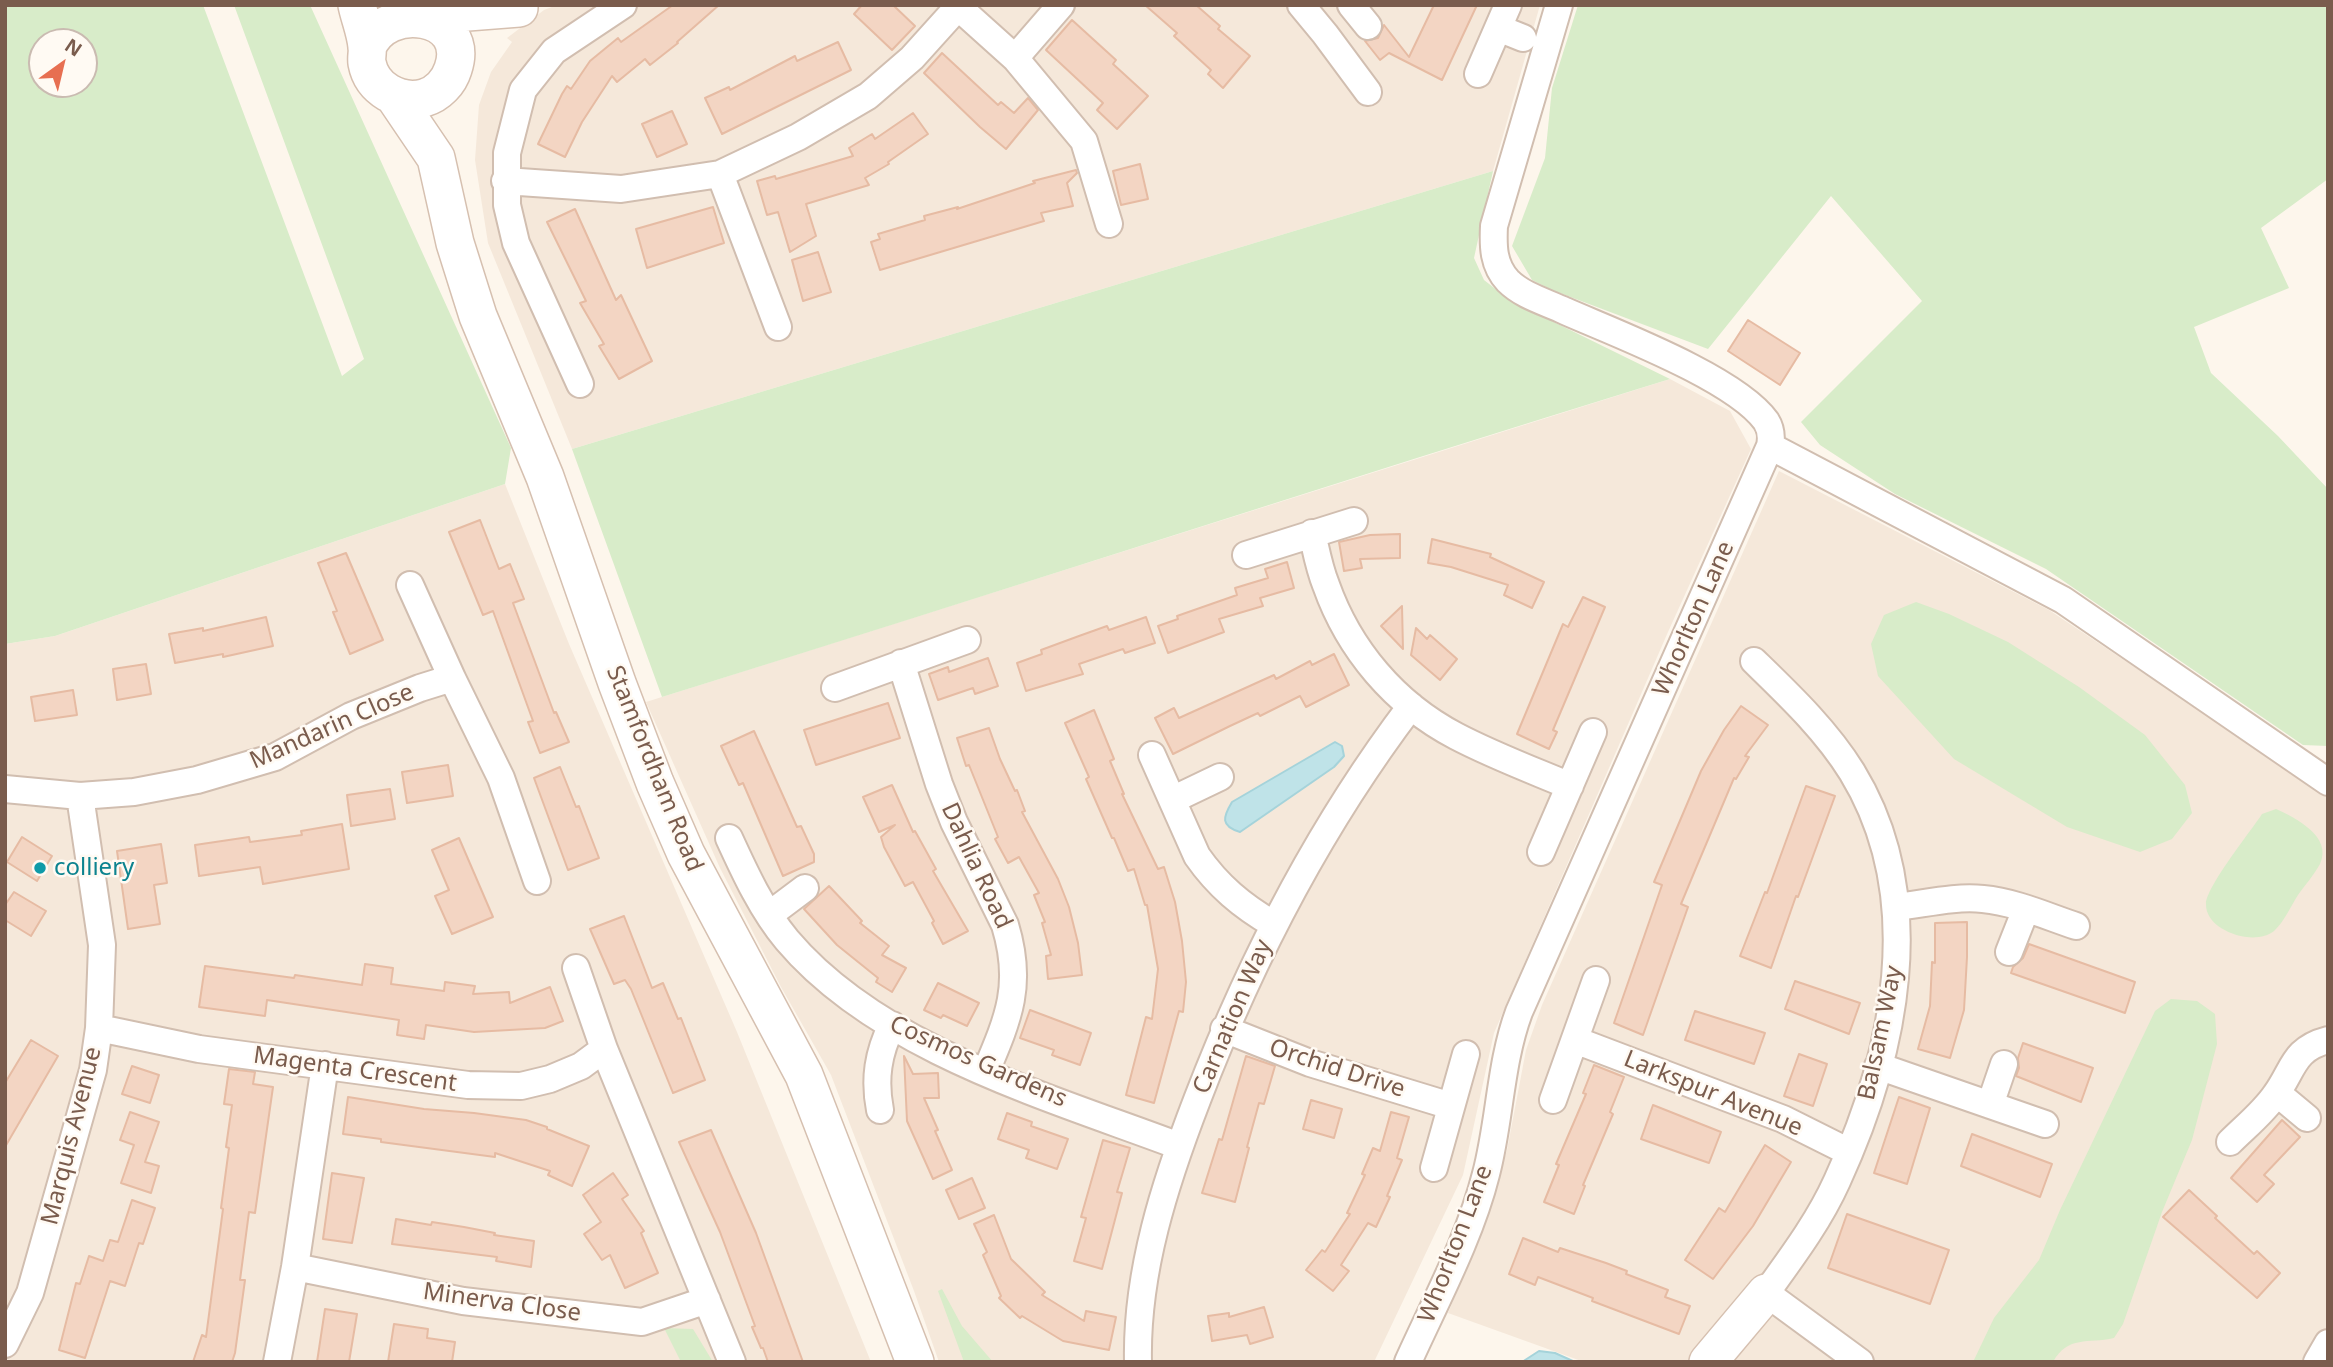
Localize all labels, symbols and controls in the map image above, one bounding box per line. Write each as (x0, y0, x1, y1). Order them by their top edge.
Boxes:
north arrow (28, 28, 98, 98)
text: N (60, 32, 87, 62)
street label: Whorlton Lane (1647, 537, 1741, 701)
street label: Stamfordham Road (600, 662, 708, 876)
street label: Mandarin Close (246, 678, 418, 776)
street label: Dahlia Road (934, 798, 1018, 934)
place label: colliery (54, 854, 134, 882)
marker: colliery (32, 860, 48, 876)
street label: Carnation Way (1188, 936, 1278, 1098)
street label: Balsam Way (1853, 963, 1909, 1103)
street label: Cosmos Gardens (885, 1010, 1071, 1114)
street label: Orchid Drive (1265, 1034, 1409, 1104)
street label: Magenta Crescent (252, 1041, 458, 1099)
street label: Marquis Avenue (36, 1044, 108, 1228)
street label: Larkspur Avenue (1619, 1045, 1807, 1143)
street label: Whorlton Lane (1413, 1161, 1499, 1327)
street label: Minerva Close (421, 1278, 583, 1328)

